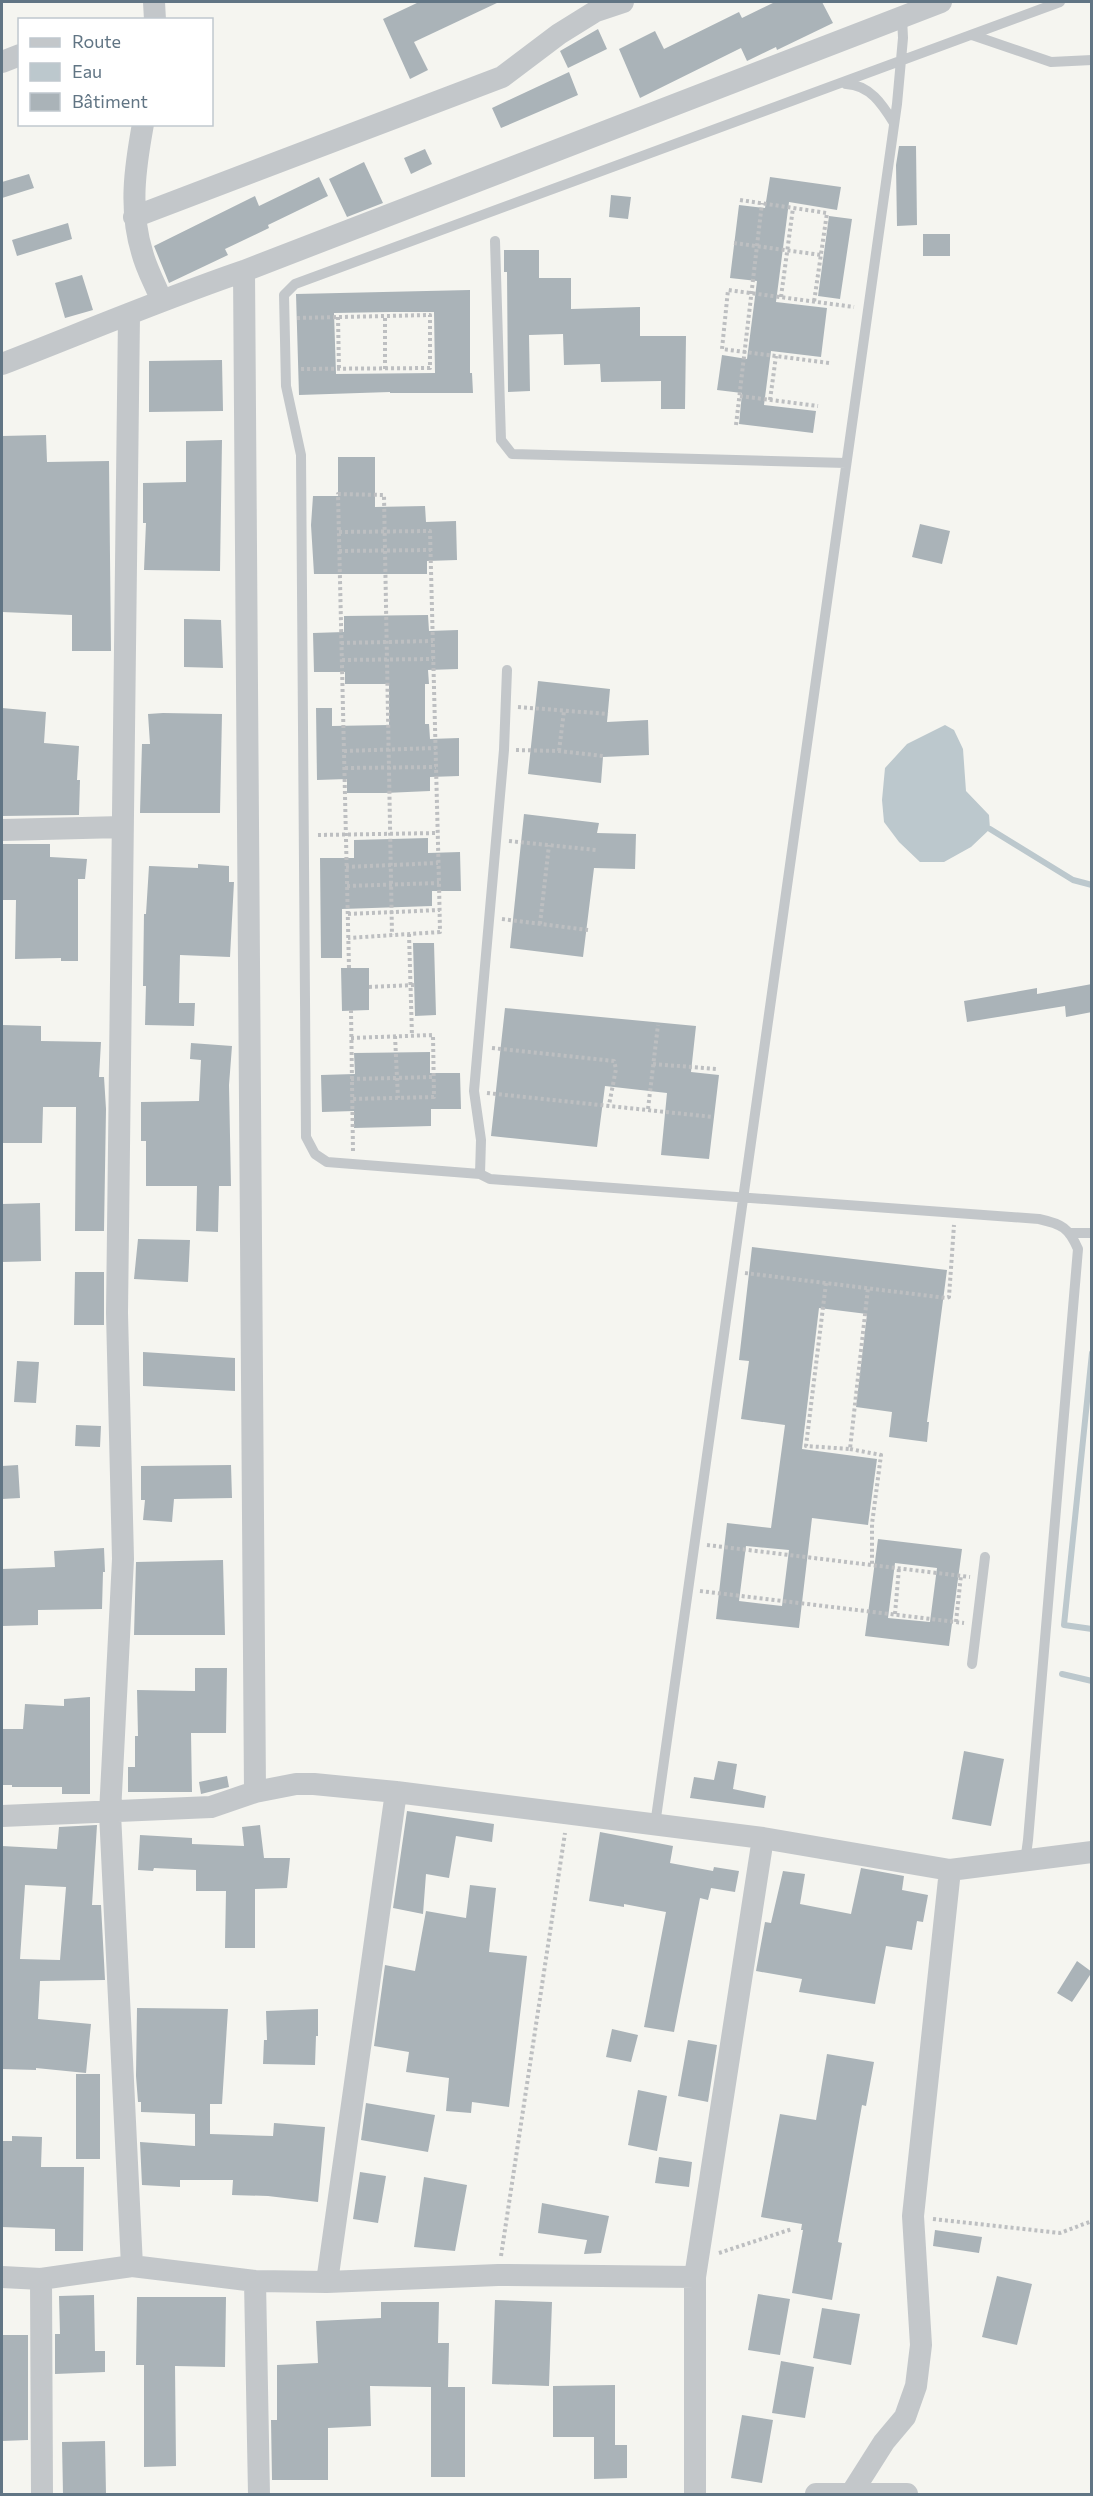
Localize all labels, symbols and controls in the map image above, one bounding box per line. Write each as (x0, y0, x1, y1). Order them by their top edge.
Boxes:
legend (18, 18, 213, 126)
text: Route (72, 30, 121, 52)
text: Eau (72, 60, 102, 82)
text: Bâtiment (72, 90, 148, 112)

